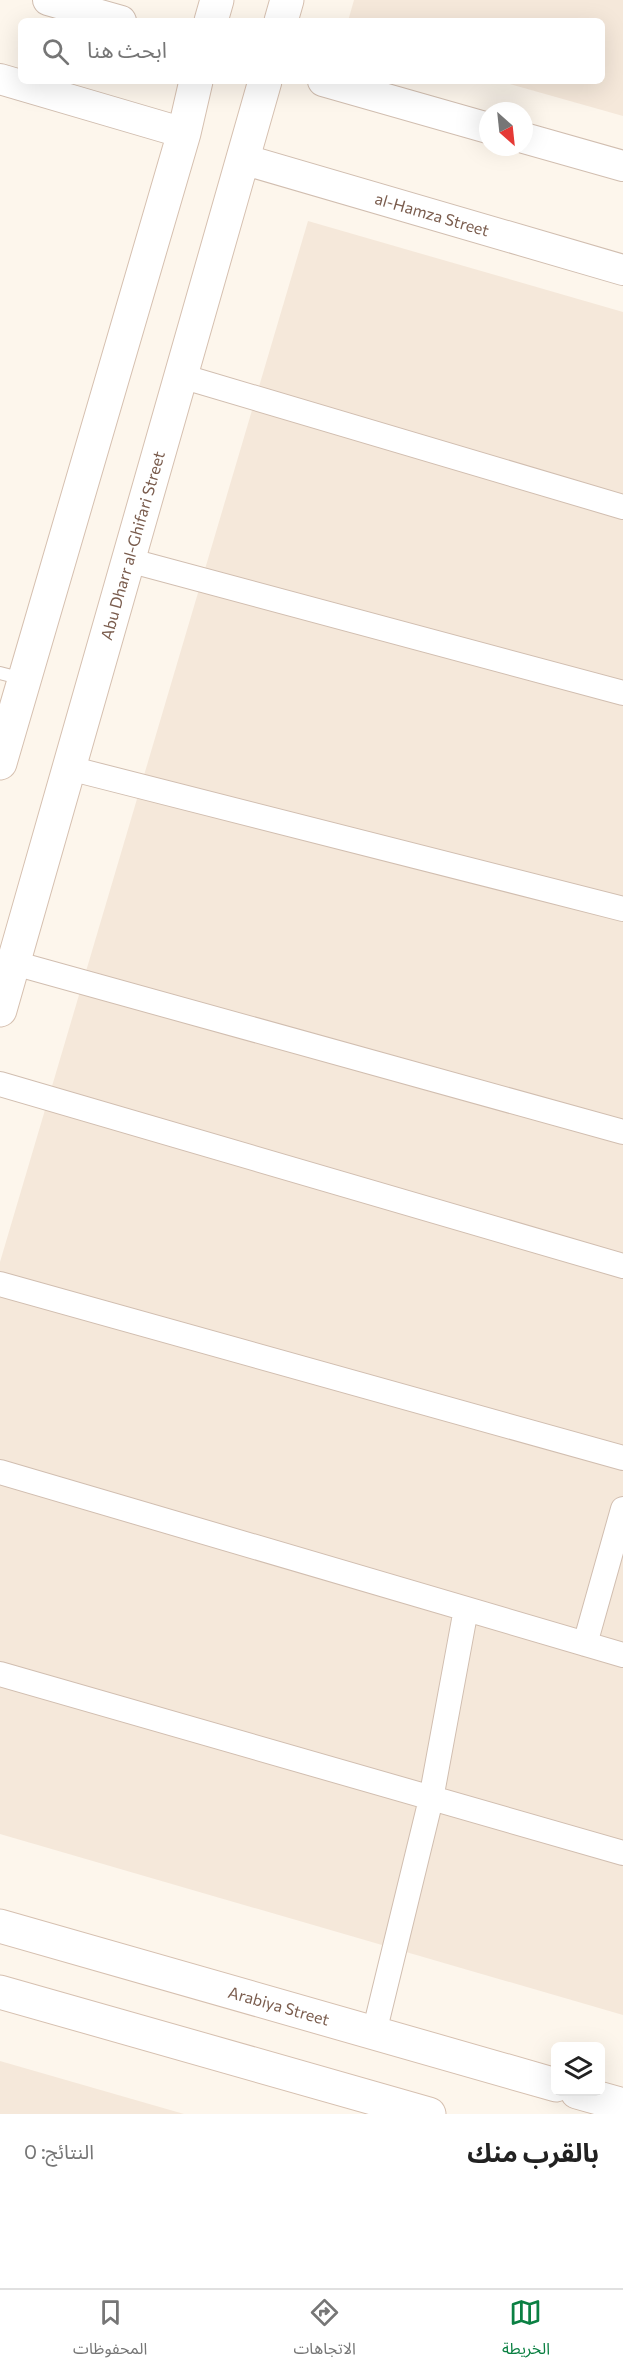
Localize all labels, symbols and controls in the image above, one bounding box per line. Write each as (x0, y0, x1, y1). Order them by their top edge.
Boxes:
search box (18, 18, 605, 84)
icon: search (39, 35, 72, 68)
text: ابحث هنا (87, 36, 167, 63)
north arrow (479, 102, 533, 156)
street label: al-Hamza Street (373, 188, 492, 240)
street label: Abu Dharr al-Ghifari Street (96, 448, 168, 642)
street label: Arabiya Street (226, 1982, 332, 2029)
map controls (551, 2042, 605, 2096)
button: layers (551, 2042, 605, 2096)
text: بالقرب منك (467, 2136, 599, 2167)
text: النتائج: 0 (24, 2139, 94, 2163)
tab: المحفوظات (73, 2296, 147, 2366)
tab: الاتجاهات (293, 2296, 356, 2366)
tab: الخريطة (502, 2296, 550, 2366)

